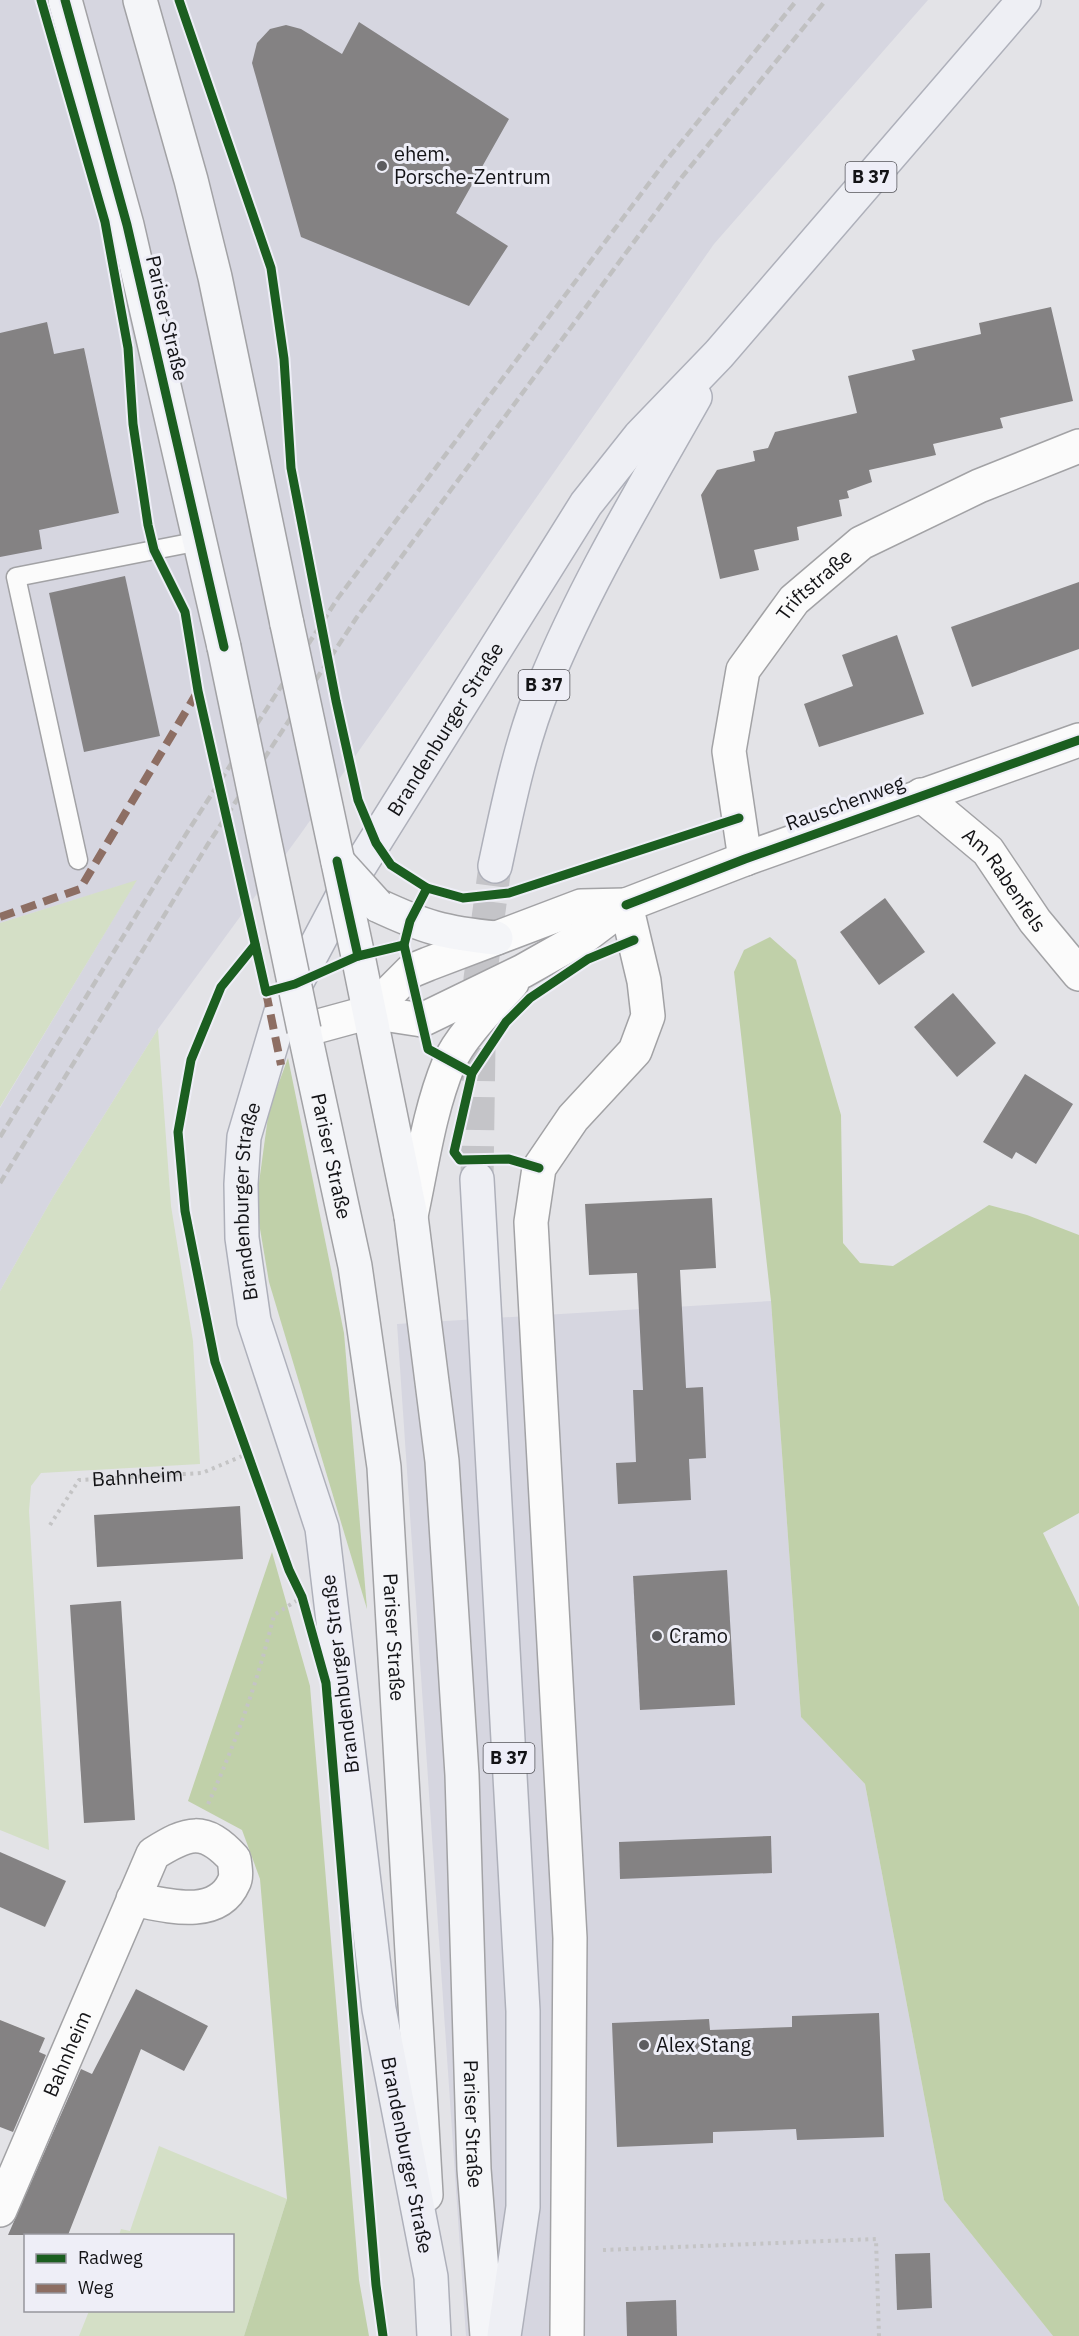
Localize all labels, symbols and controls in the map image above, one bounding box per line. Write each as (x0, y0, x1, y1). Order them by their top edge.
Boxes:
place label: ehem. Porsche-Zentrum (394, 140, 551, 190)
marker: ehem. Porsche-Zentrum (375, 159, 389, 173)
road number: B 37 (846, 162, 896, 192)
street label: Pariser Straße (140, 252, 195, 383)
street label: Triftstraße (770, 542, 858, 626)
street label: Brandenburger Straße (380, 637, 509, 821)
road number: B 37 (518, 670, 570, 700)
street label: Rauschenweg (782, 768, 909, 837)
street label: Am Rabenfels (957, 821, 1053, 938)
street label: Pariser Straße (305, 1090, 358, 1221)
street label: Brandenburger Straße (227, 1099, 267, 1303)
street label: Bahnheim (91, 1460, 184, 1492)
street label: Pariser Straße (377, 1572, 411, 1702)
street label: Brandenburger Straße (314, 1573, 365, 1775)
place label: Cramo (669, 1622, 728, 1649)
marker: Cramo (650, 1629, 664, 1643)
road number: B 37 (484, 1743, 534, 1773)
street label: Bahnheim (36, 2006, 97, 2101)
place label: Alex Stang (656, 2031, 752, 2058)
marker: Alex Stang (637, 2038, 651, 2052)
street label: Brandenburger Straße (375, 2054, 440, 2256)
street label: Pariser Straße (458, 2059, 489, 2189)
legend (24, 2234, 234, 2312)
text: Radweg (78, 2246, 143, 2269)
text: Weg (78, 2276, 114, 2299)

